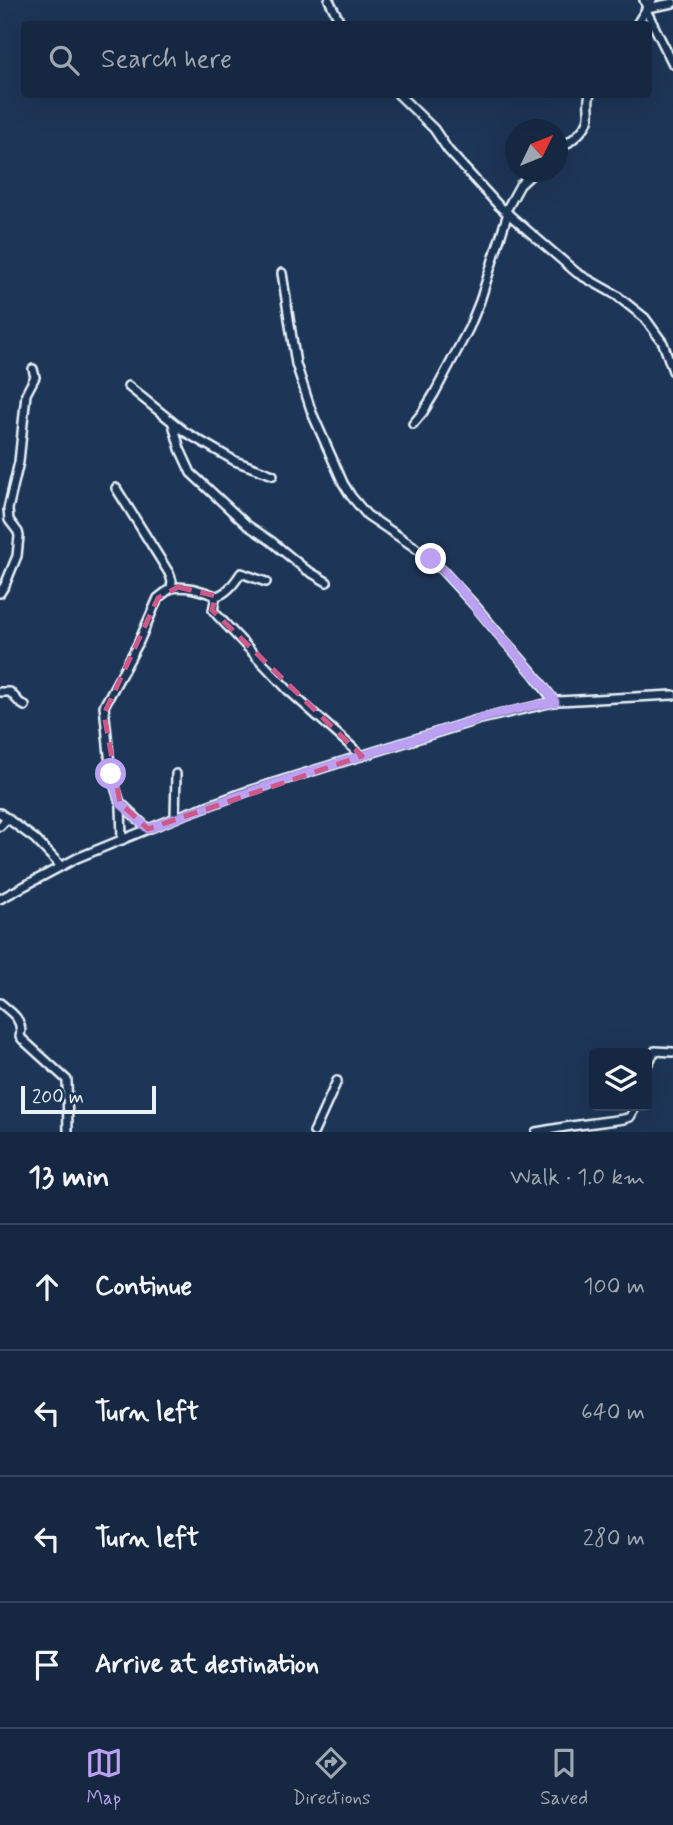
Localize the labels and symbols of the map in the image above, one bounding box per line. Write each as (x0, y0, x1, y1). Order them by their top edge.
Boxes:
north arrow (505, 119, 568, 182)
route end (415, 543, 446, 574)
route start (95, 758, 126, 789)
scale bar (21, 1083, 156, 1115)

